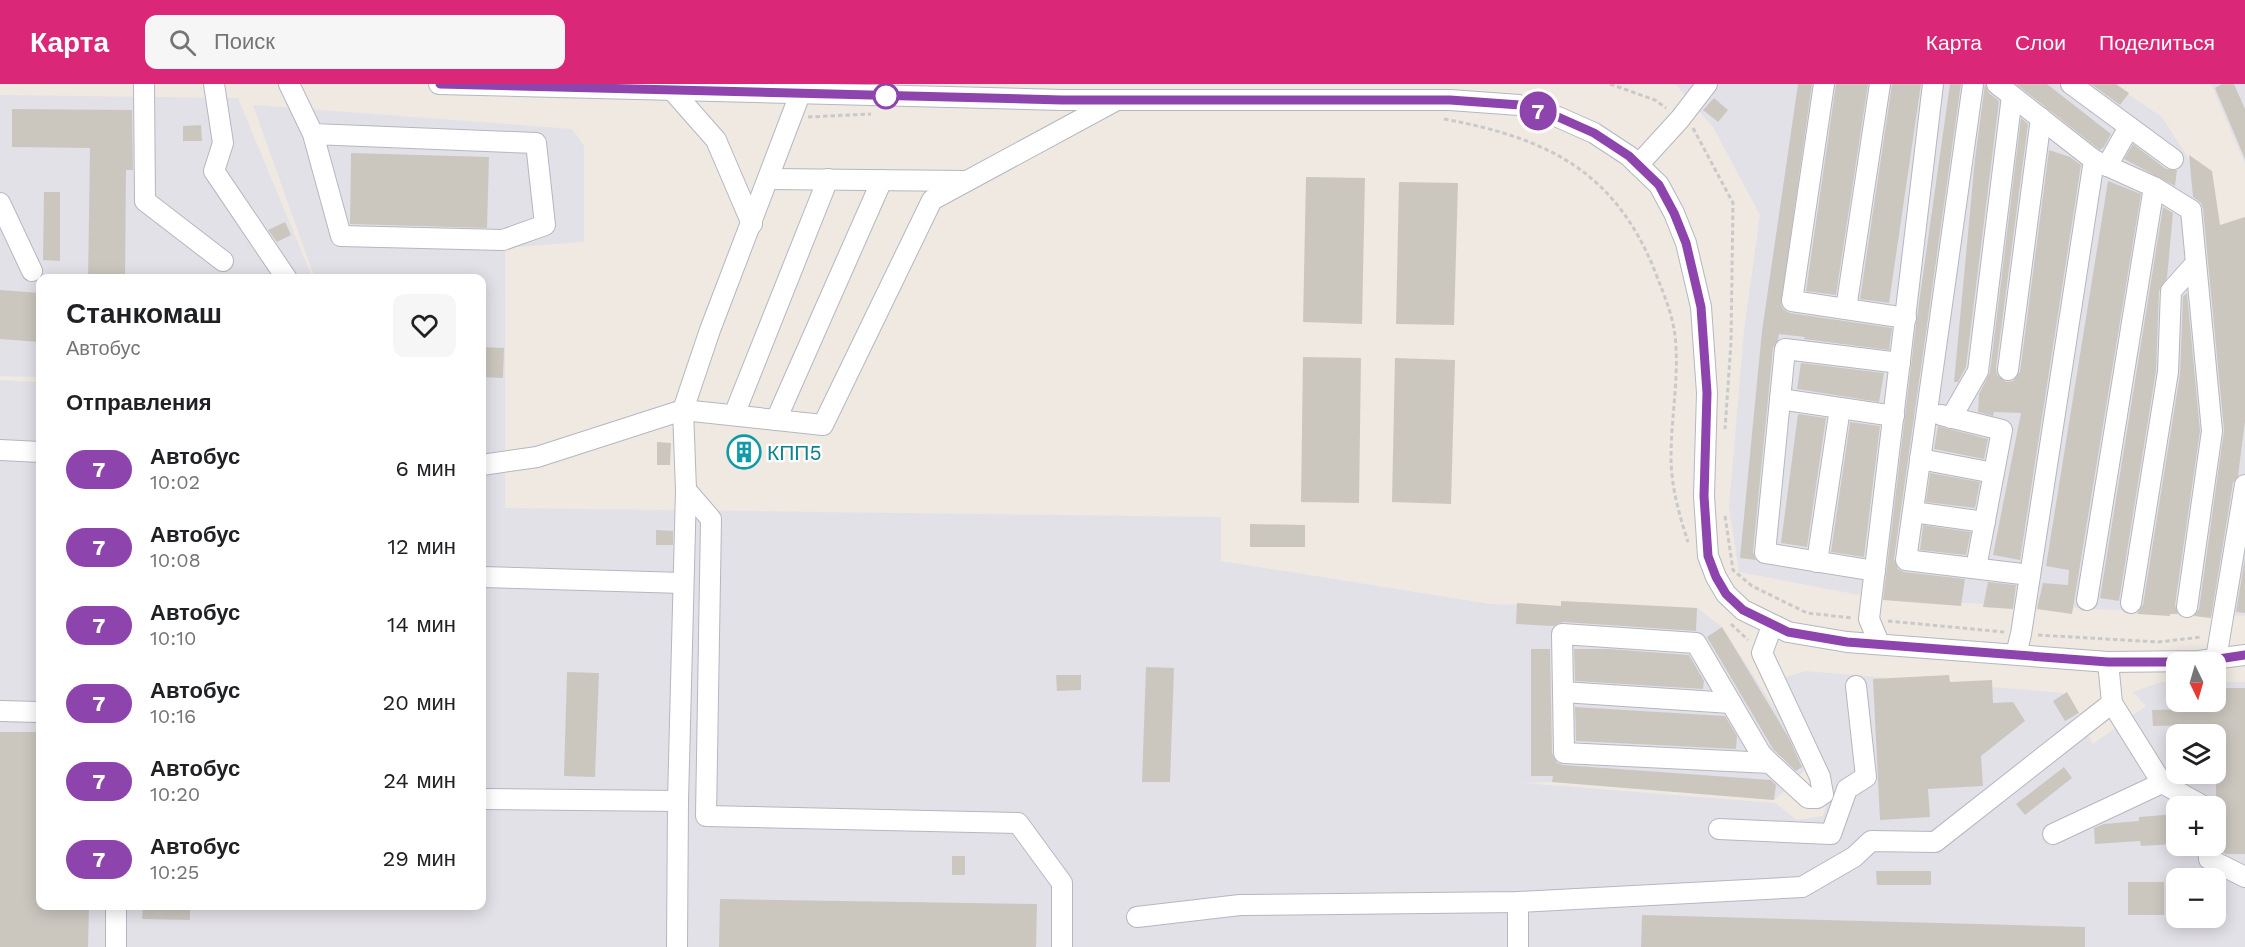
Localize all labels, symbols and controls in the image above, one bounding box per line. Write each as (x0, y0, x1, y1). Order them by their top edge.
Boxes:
search box (145, 15, 565, 69)
text: Карта (30, 26, 109, 59)
icon: search (166, 26, 199, 59)
text: Поиск (214, 29, 275, 54)
text: Карта (1926, 30, 1982, 55)
text: Слои (2015, 30, 2066, 55)
text: Поделиться (2099, 30, 2215, 55)
unlabelled marker (873, 83, 899, 109)
line badge: 7 (1518, 92, 1558, 130)
text: 7 (1532, 99, 1544, 124)
button: heart (393, 294, 456, 357)
text: Станкомаш (66, 297, 222, 330)
text: Автобус (66, 336, 140, 360)
text: Отправления (66, 390, 212, 415)
building icon: КПП5 (726, 434, 762, 470)
place label: КПП5 (767, 440, 822, 465)
text: Автобус (150, 444, 240, 469)
text: 6 мин (396, 456, 456, 481)
text: 7 (93, 457, 105, 482)
text: 10:02 (150, 470, 200, 494)
text: Автобус (150, 522, 240, 547)
text: 12 мин (388, 534, 456, 559)
text: 7 (93, 535, 105, 560)
text: 10:08 (150, 548, 201, 572)
text: Автобус (150, 600, 240, 625)
text: 14 мин (387, 612, 456, 637)
text: 7 (93, 613, 105, 638)
text: 10:10 (150, 626, 196, 650)
north arrow (2166, 652, 2226, 712)
map controls (2166, 652, 2226, 928)
text: Автобус (150, 678, 240, 703)
text: 20 мин (382, 690, 456, 715)
text: 7 (93, 691, 105, 716)
text: 10:16 (150, 704, 196, 728)
button: layers (2166, 724, 2226, 784)
text: Автобус (150, 756, 240, 781)
text: 24 мин (383, 768, 456, 793)
text: 7 (93, 769, 105, 794)
text: 10:20 (150, 782, 200, 806)
button: + (2166, 796, 2226, 856)
text: Автобус (150, 834, 240, 859)
text: 29 мин (383, 846, 456, 871)
text: 7 (93, 847, 105, 872)
text: 10:25 (150, 860, 199, 884)
button: − (2166, 868, 2226, 928)

